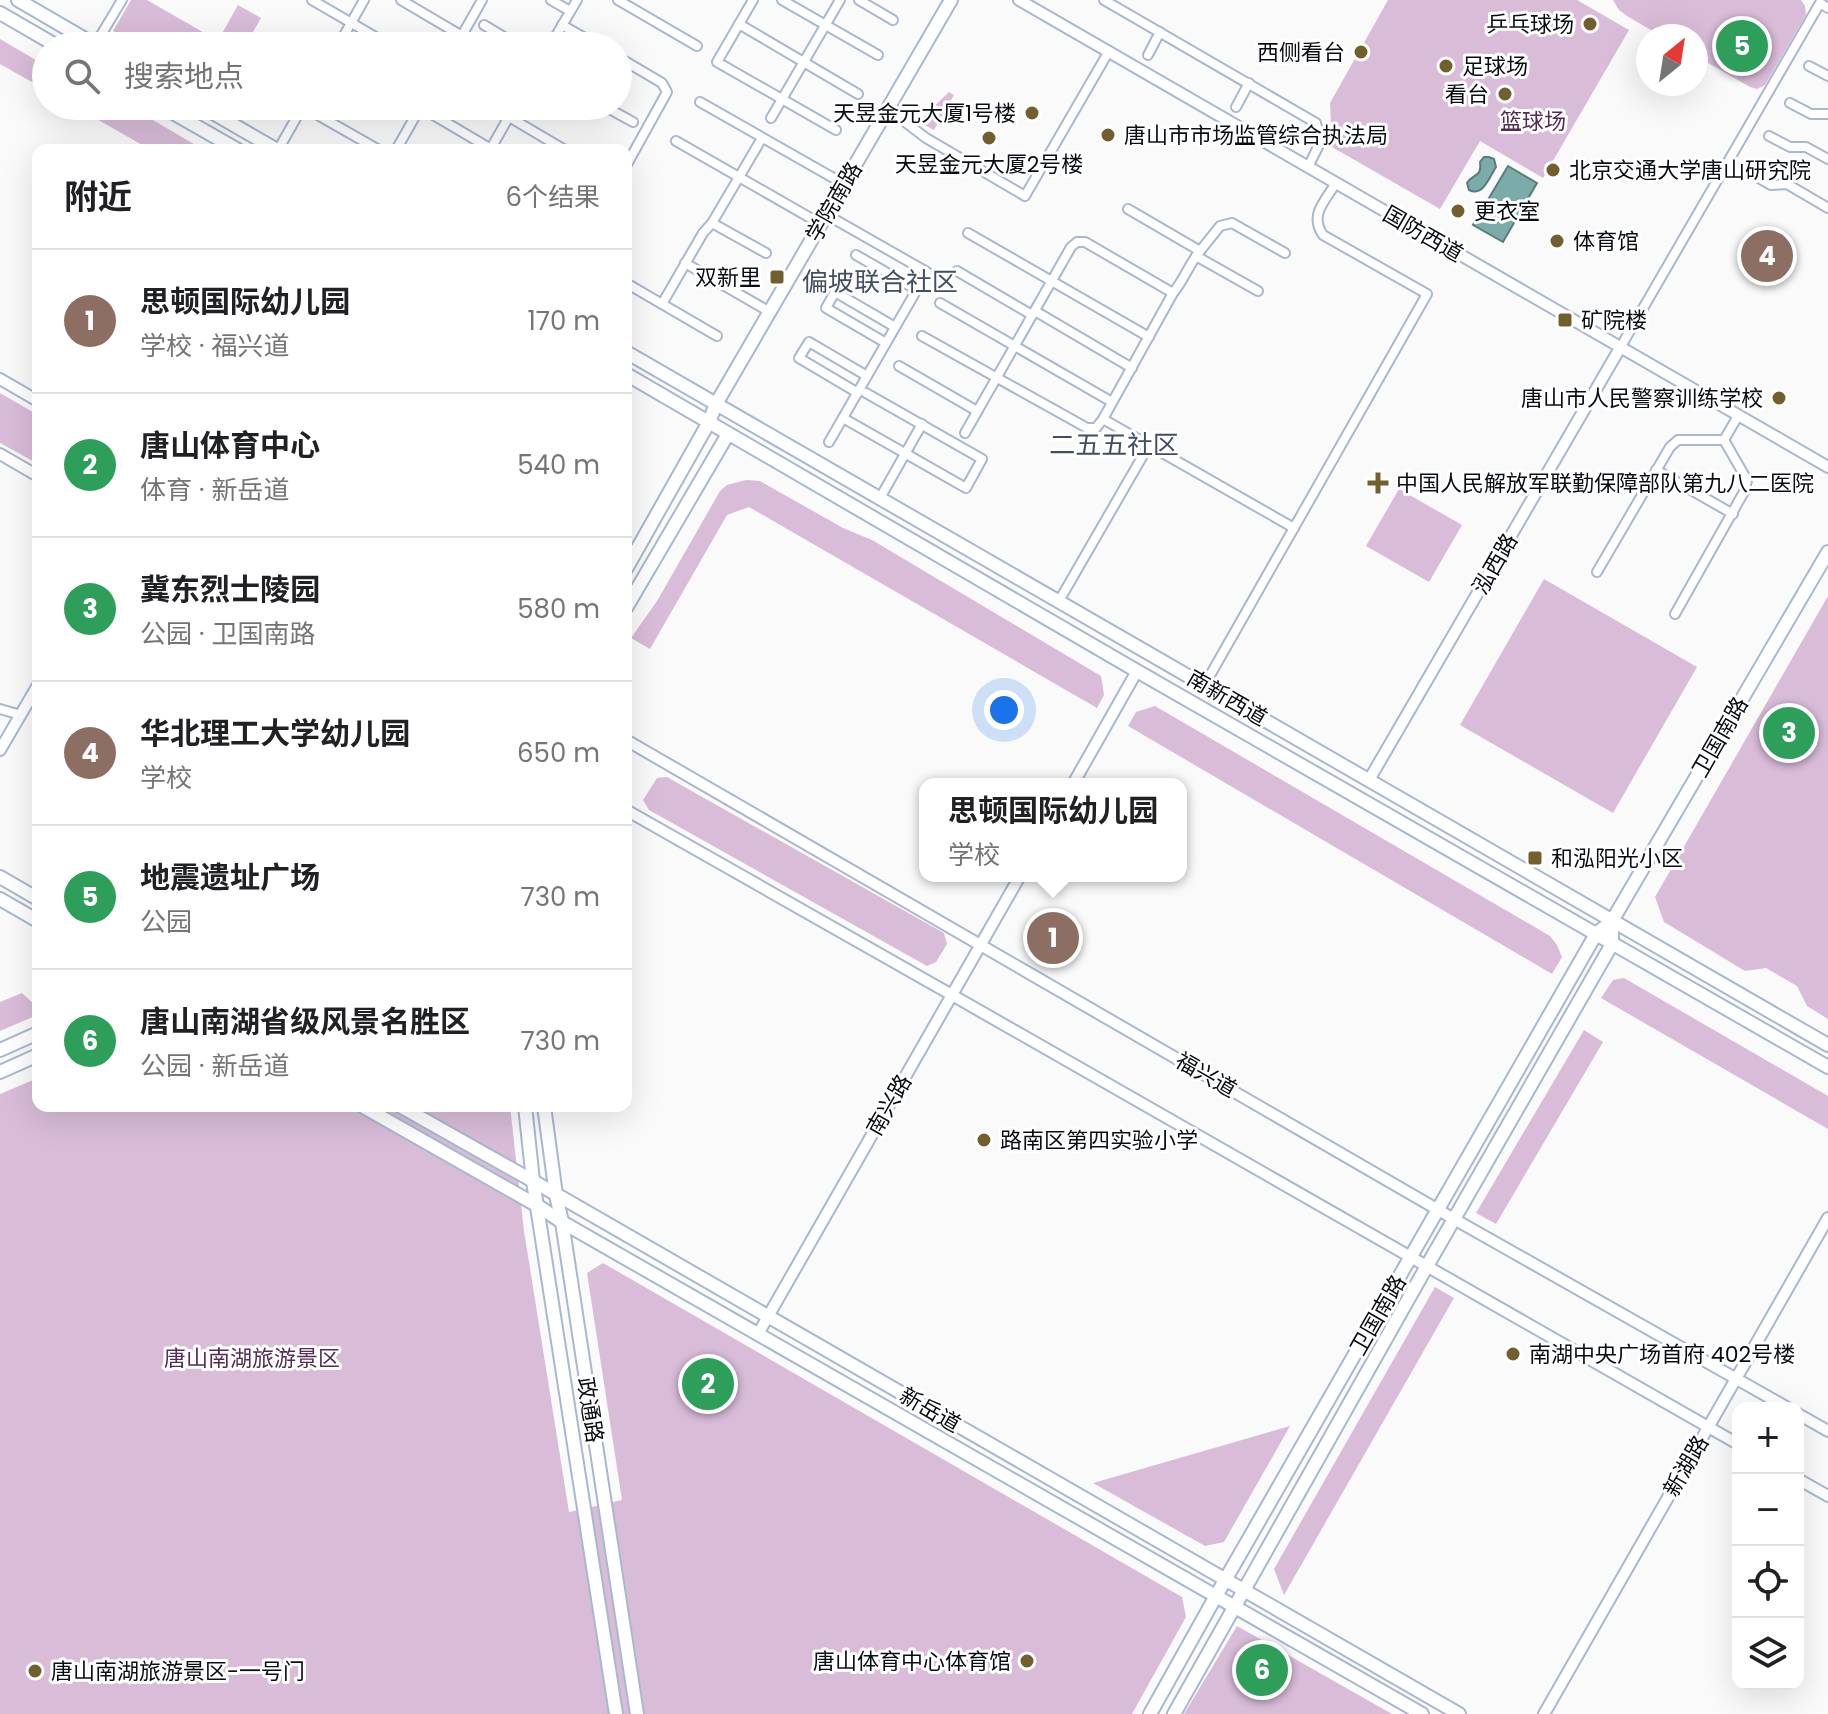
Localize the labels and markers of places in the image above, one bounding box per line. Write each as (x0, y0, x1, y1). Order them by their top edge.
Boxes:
place label: 乒乓球场 (1486, 9, 1574, 40)
marker: 乒乓球场 (1581, 15, 1599, 33)
pin: 5 (1716, 16, 1768, 76)
place label: 西侧看台 (1257, 37, 1345, 68)
marker: 西侧看台 (1352, 43, 1370, 61)
place label: 足球场 (1462, 51, 1528, 82)
marker: 足球场 (1437, 57, 1455, 75)
place label: 看台 (1445, 79, 1489, 110)
marker: 看台 (1496, 85, 1514, 103)
place label: 天昱金元大厦1号楼 (833, 98, 1016, 129)
marker: 天昱金元大厦1号楼 (1023, 104, 1041, 122)
place label: 唐山市市场监管综合执法局 (1124, 120, 1388, 151)
marker: 唐山市市场监管综合执法局 (1099, 126, 1117, 144)
marker: 天昱金元大厦2号楼 (980, 129, 998, 147)
place label: 天昱金元大厦2号楼 (895, 149, 1083, 180)
place label: 北京交通大学唐山研究院 (1569, 155, 1811, 186)
marker: 北京交通大学唐山研究院 (1544, 161, 1562, 179)
place label: 更衣室 (1474, 196, 1540, 227)
marker: 更衣室 (1449, 202, 1467, 220)
place label: 体育馆 (1573, 226, 1639, 257)
pin: 4 (1741, 226, 1793, 286)
marker: 体育馆 (1548, 232, 1566, 250)
place label: 双新里 (695, 262, 761, 293)
marker: 双新里 (768, 268, 786, 286)
place label: 矿院楼 (1581, 305, 1647, 336)
marker: 矿院楼 (1556, 311, 1574, 329)
place label: 唐山市人民警察训练学校 (1521, 383, 1763, 414)
marker: 唐山市人民警察训练学校 (1770, 389, 1788, 407)
place label: 中国人民解放军联勤保障部队第九八二医院 (1396, 468, 1814, 499)
marker: 中国人民解放军联勤保障部队第九八二医院 (1367, 472, 1389, 494)
pin: 3 (1763, 703, 1815, 763)
place label: 和泓阳光小区 (1551, 843, 1683, 874)
marker: 和泓阳光小区 (1526, 849, 1544, 867)
pin: 1 (1027, 908, 1079, 968)
place label: 路南区第四实验小学 (1000, 1125, 1198, 1156)
marker: 路南区第四实验小学 (975, 1131, 993, 1149)
place label: 南湖中央广场首府 402号楼 (1529, 1339, 1795, 1370)
marker: 南湖中央广场首府 402号楼 (1504, 1345, 1522, 1363)
pin: 2 (682, 1354, 734, 1414)
pin: 6 (1236, 1640, 1288, 1700)
place label: 唐山体育中心体育馆 (813, 1646, 1011, 1677)
marker: 唐山体育中心体育馆 (1018, 1652, 1036, 1670)
place label: 唐山南湖旅游景区-一号门 (51, 1656, 305, 1687)
marker: 唐山南湖旅游景区-一号门 (26, 1662, 44, 1680)

